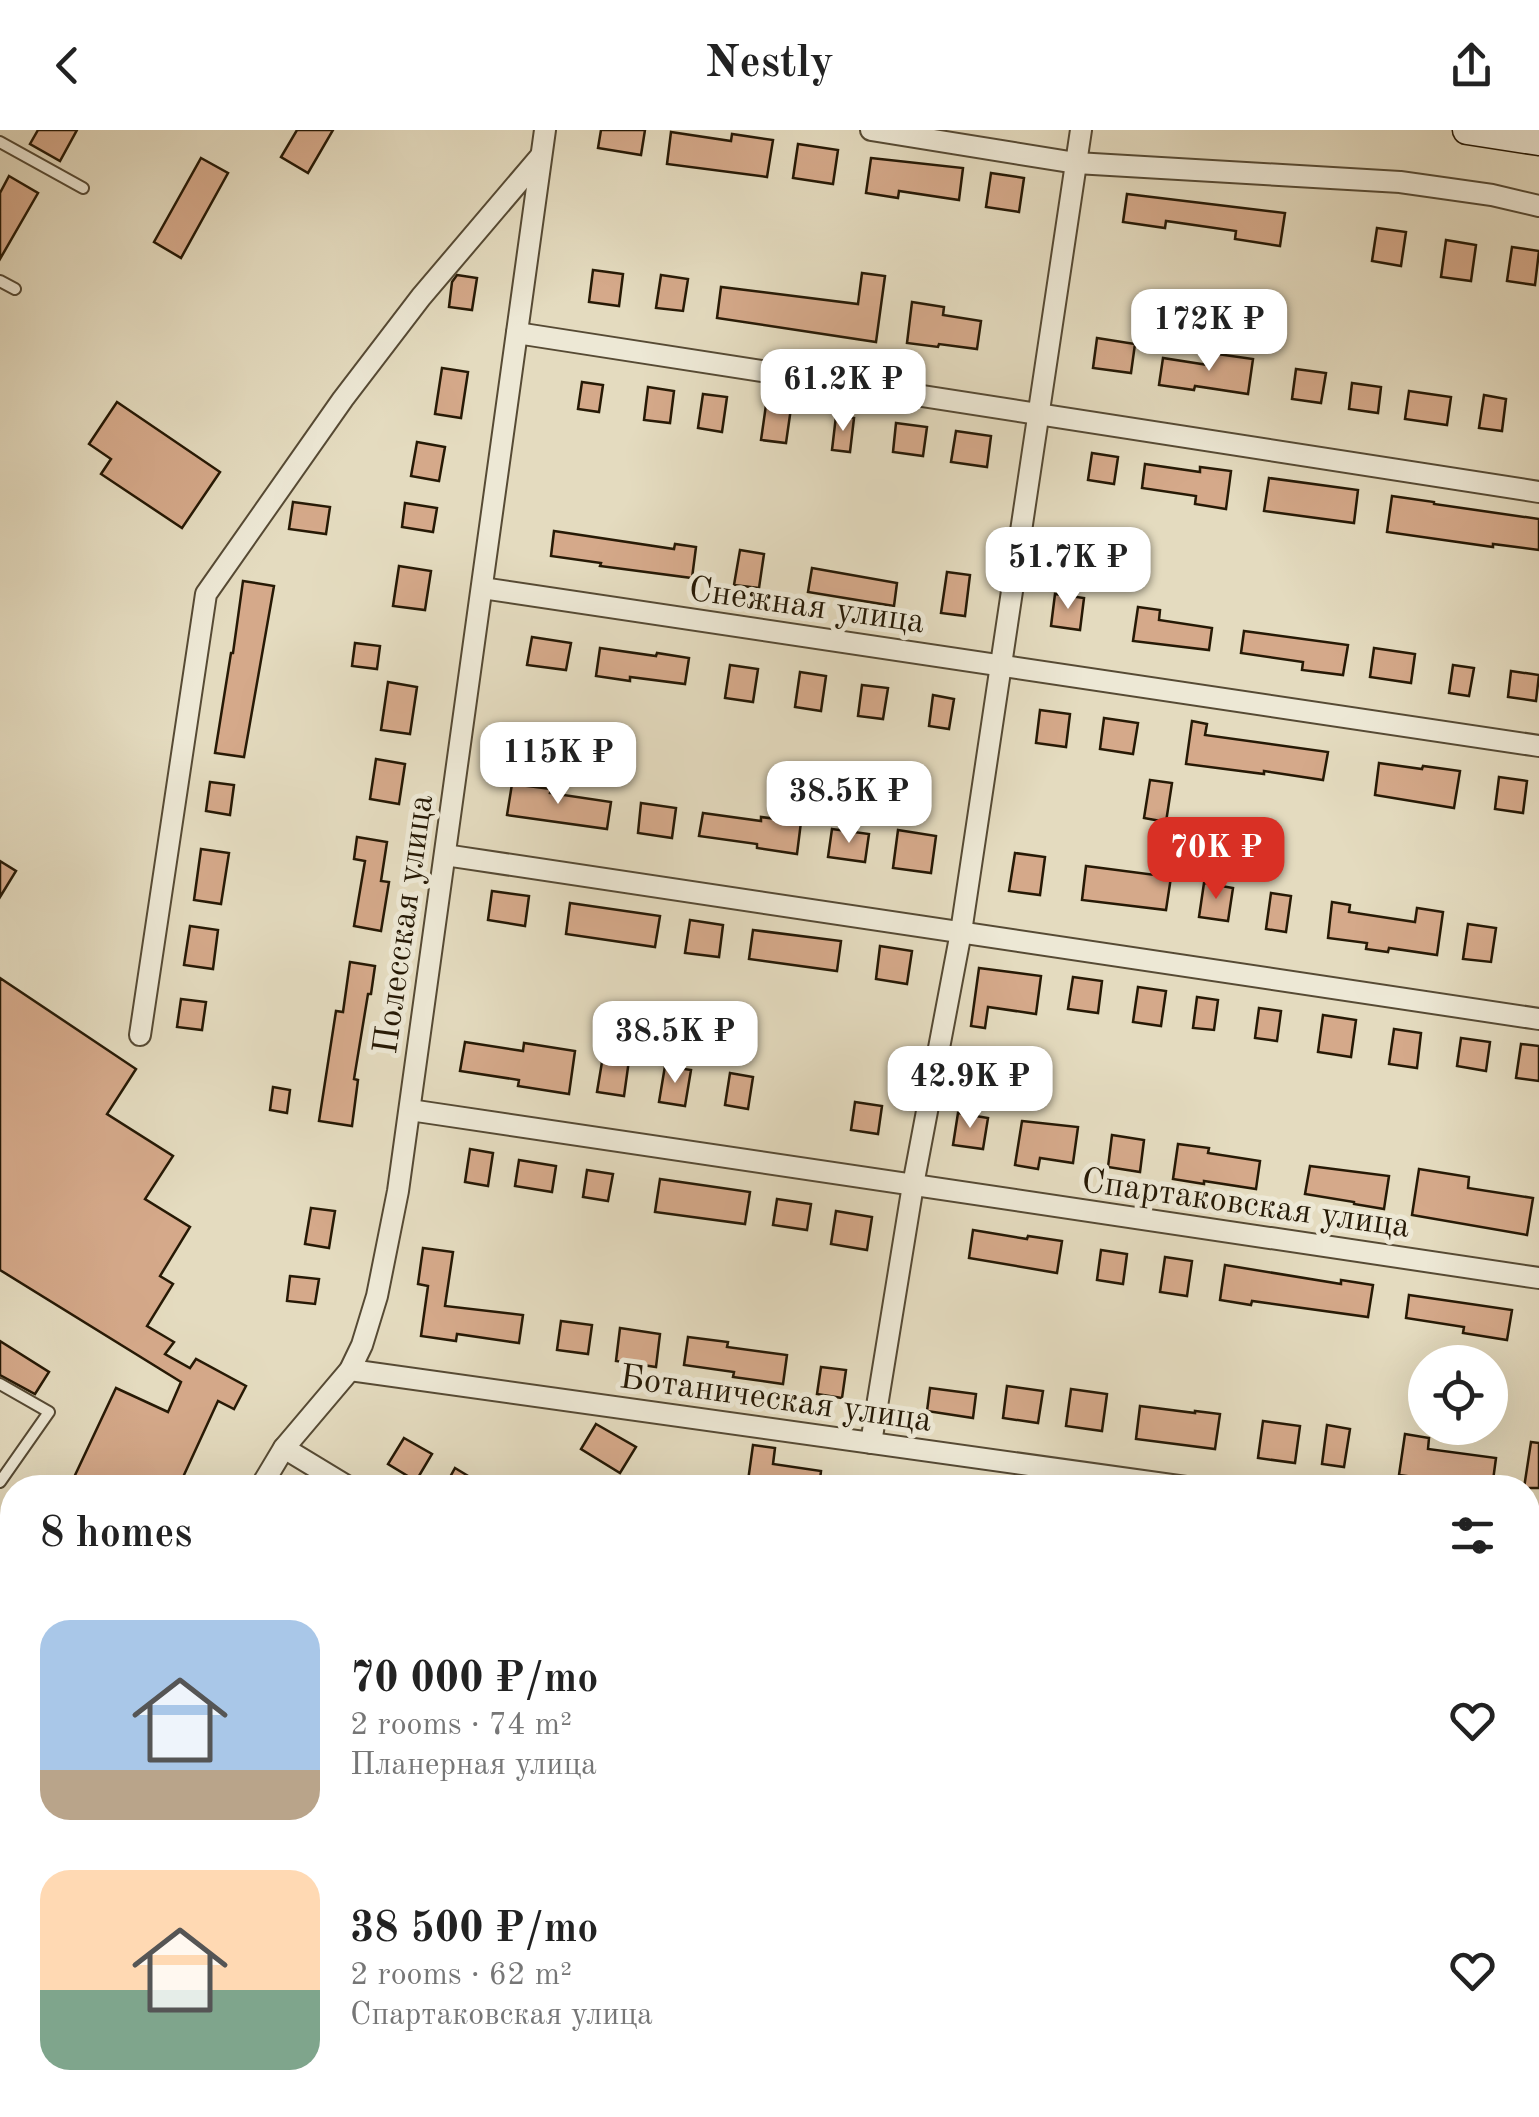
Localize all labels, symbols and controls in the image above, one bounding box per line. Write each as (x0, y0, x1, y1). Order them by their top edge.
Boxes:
icon: back (40, 38, 95, 93)
icon: share (1444, 38, 1499, 93)
text: Nestly (705, 42, 834, 87)
pin: 172K ₽ (1128, 289, 1290, 374)
text: 172K ₽ (1153, 305, 1265, 337)
pin: 61.2K ₽ (751, 349, 935, 434)
text: 61.2K ₽ (783, 365, 903, 397)
pin: 51.7K ₽ (976, 527, 1160, 612)
text: 51.7K ₽ (1008, 543, 1128, 575)
street label: Снежная улица (686, 573, 927, 640)
pin: 115K ₽ (477, 722, 639, 807)
text: 115K ₽ (502, 738, 614, 770)
pin: 38.5K ₽ (757, 761, 941, 846)
text: 38.5K ₽ (789, 777, 909, 809)
street label: Полесская улица (369, 792, 440, 1056)
pin: 70K ₽ (1146, 817, 1286, 902)
text: 70K ₽ (1169, 833, 1263, 865)
pin: 38.5K ₽ (583, 1001, 767, 1086)
text: 38.5K ₽ (615, 1017, 735, 1049)
pin: 42.9K ₽ (878, 1046, 1062, 1131)
text: 42.9K ₽ (910, 1062, 1030, 1094)
street label: Спартаковская улица (1079, 1164, 1412, 1245)
map controls (1408, 1345, 1508, 1445)
button: locate (1408, 1345, 1508, 1445)
street label: Ботаническая улица (617, 1360, 934, 1439)
icon: filters (1445, 1508, 1500, 1563)
text: 8 homes (40, 1514, 192, 1556)
text: 70 000 ₽/mo (350, 1659, 598, 1701)
icon: home (120, 1660, 240, 1780)
icon: heart (1445, 1693, 1500, 1748)
text: 2 rooms · 74 m² (350, 1710, 572, 1742)
text: Планерная улица (350, 1750, 597, 1782)
text: 38 500 ₽/mo (350, 1909, 598, 1951)
icon: home (120, 1910, 240, 2030)
icon: heart (1445, 1943, 1500, 1998)
text: 2 rooms · 62 m² (350, 1960, 572, 1992)
text: Спартаковская улица (350, 2000, 653, 2032)

